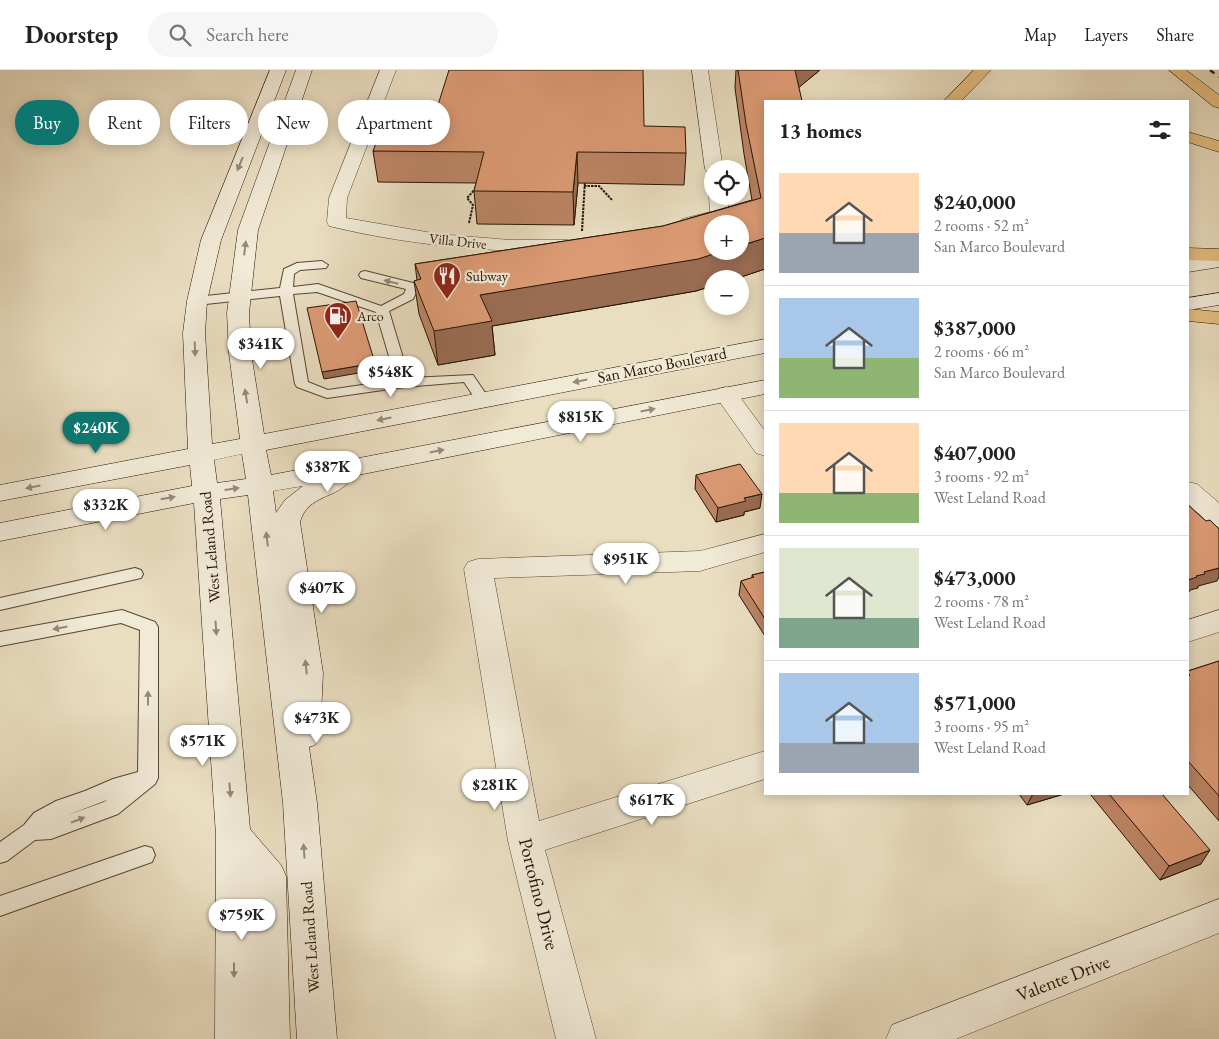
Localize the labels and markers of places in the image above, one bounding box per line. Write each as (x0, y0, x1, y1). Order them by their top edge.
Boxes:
restaurant icon: Subway (432, 261, 462, 300)
place label: Subway (466, 267, 509, 285)
fuel station icon: Arco (323, 301, 353, 340)
place label: Arco (356, 307, 384, 325)
pin: $341K (226, 328, 296, 370)
pin: $548K (356, 356, 426, 398)
pin: $815K (546, 400, 616, 443)
pin: $240K (61, 412, 131, 454)
pin: $387K (293, 450, 363, 493)
pin: $332K (71, 488, 141, 531)
pin: $951K (591, 542, 661, 585)
pin: $407K (287, 572, 357, 614)
pin: $473K (282, 702, 352, 744)
pin: $571K (168, 724, 238, 767)
pin: $281K (460, 768, 530, 811)
pin: $617K (617, 784, 687, 826)
pin: $759K (207, 898, 277, 941)

